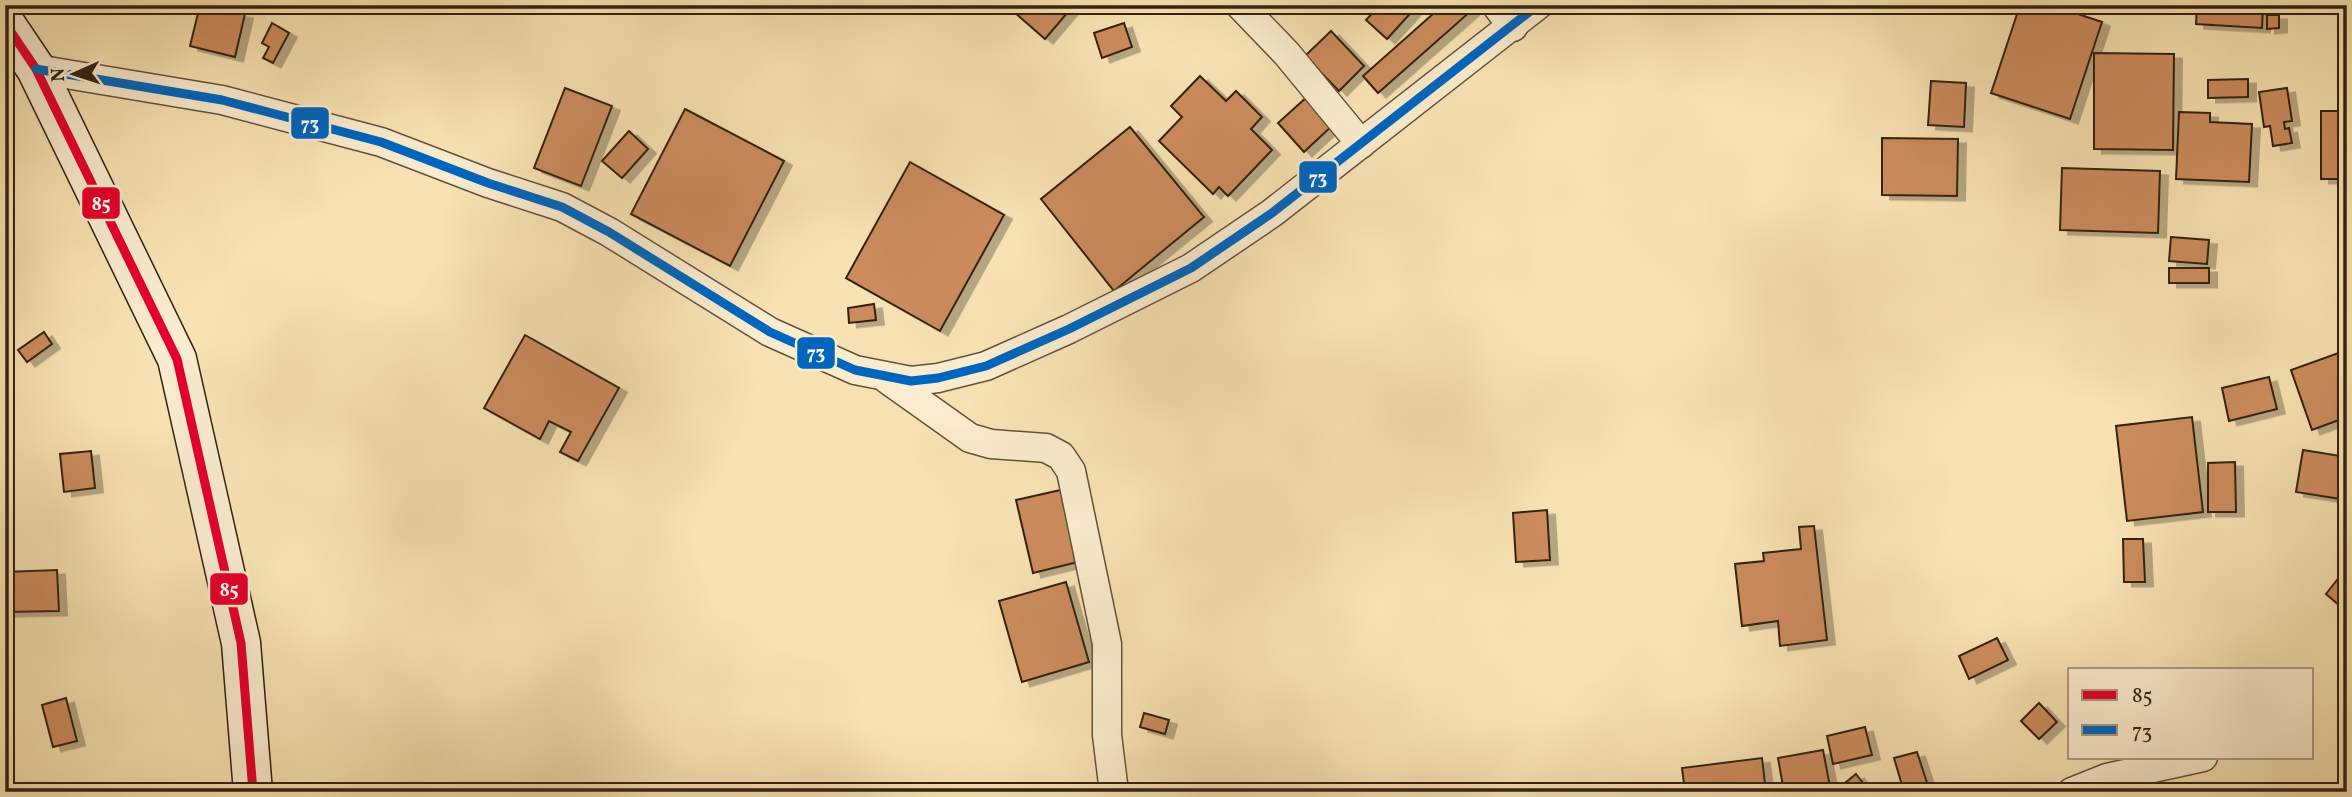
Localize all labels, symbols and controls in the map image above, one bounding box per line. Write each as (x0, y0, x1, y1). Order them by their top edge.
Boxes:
north arrow (38, 38, 108, 108)
text: N (46, 67, 72, 82)
line badge: 73 (290, 106, 330, 140)
text: 73 (301, 112, 319, 138)
line badge: 73 (1298, 160, 1338, 194)
text: 73 (1309, 166, 1327, 192)
line badge: 85 (81, 186, 121, 220)
text: 85 (91, 192, 111, 218)
line badge: 73 (796, 336, 836, 370)
text: 73 (807, 341, 825, 367)
line badge: 85 (209, 572, 249, 606)
text: 85 (219, 578, 239, 604)
legend (2068, 668, 2314, 758)
text: 85 (2132, 682, 2153, 711)
text: 73 (2132, 718, 2152, 747)

